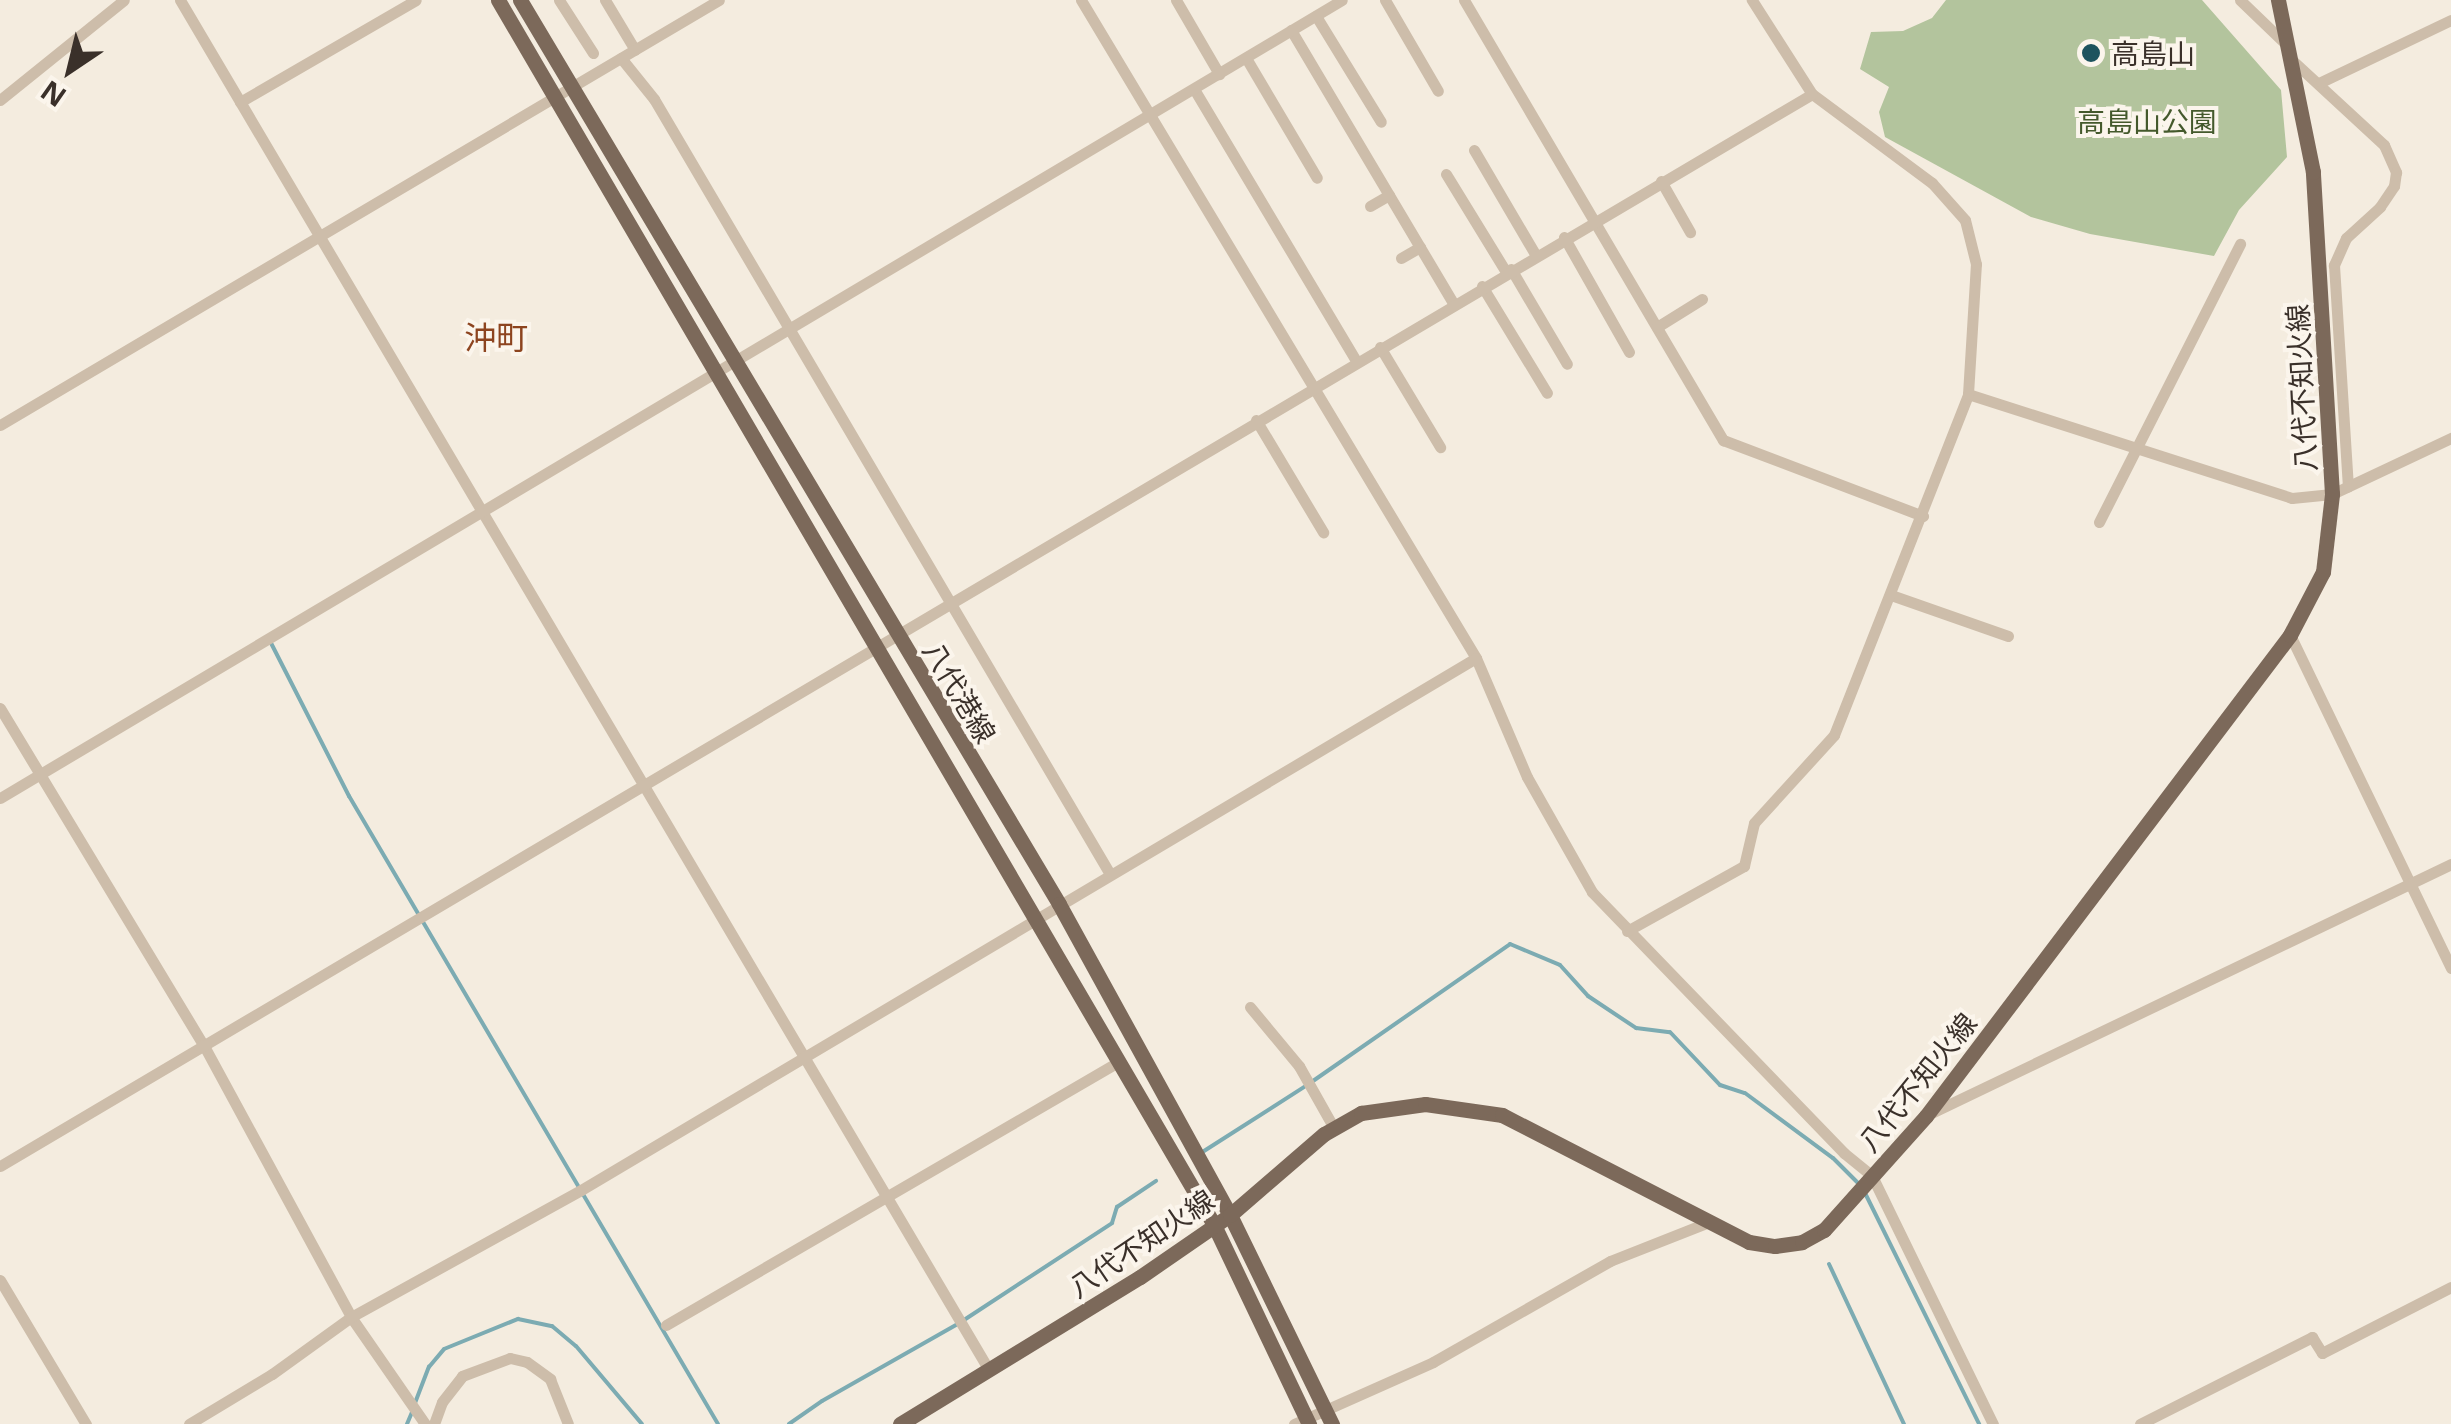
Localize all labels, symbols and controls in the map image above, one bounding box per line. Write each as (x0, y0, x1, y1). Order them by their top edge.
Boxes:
north arrow (20, 20, 120, 120)
place label: 高島山 (2111, 36, 2195, 70)
marker: 高島山 (2080, 42, 2102, 64)
text: N (33, 72, 73, 117)
park label: 高島山公園 (2077, 104, 2217, 138)
street label: 八代不知火線 (2280, 303, 2322, 473)
district label: 沖町 (464, 318, 528, 356)
street label: 八代港線 (917, 635, 1003, 749)
street label: 八代不知火線 (1851, 1006, 1983, 1158)
street label: 八代不知火線 (1062, 1182, 1220, 1304)

